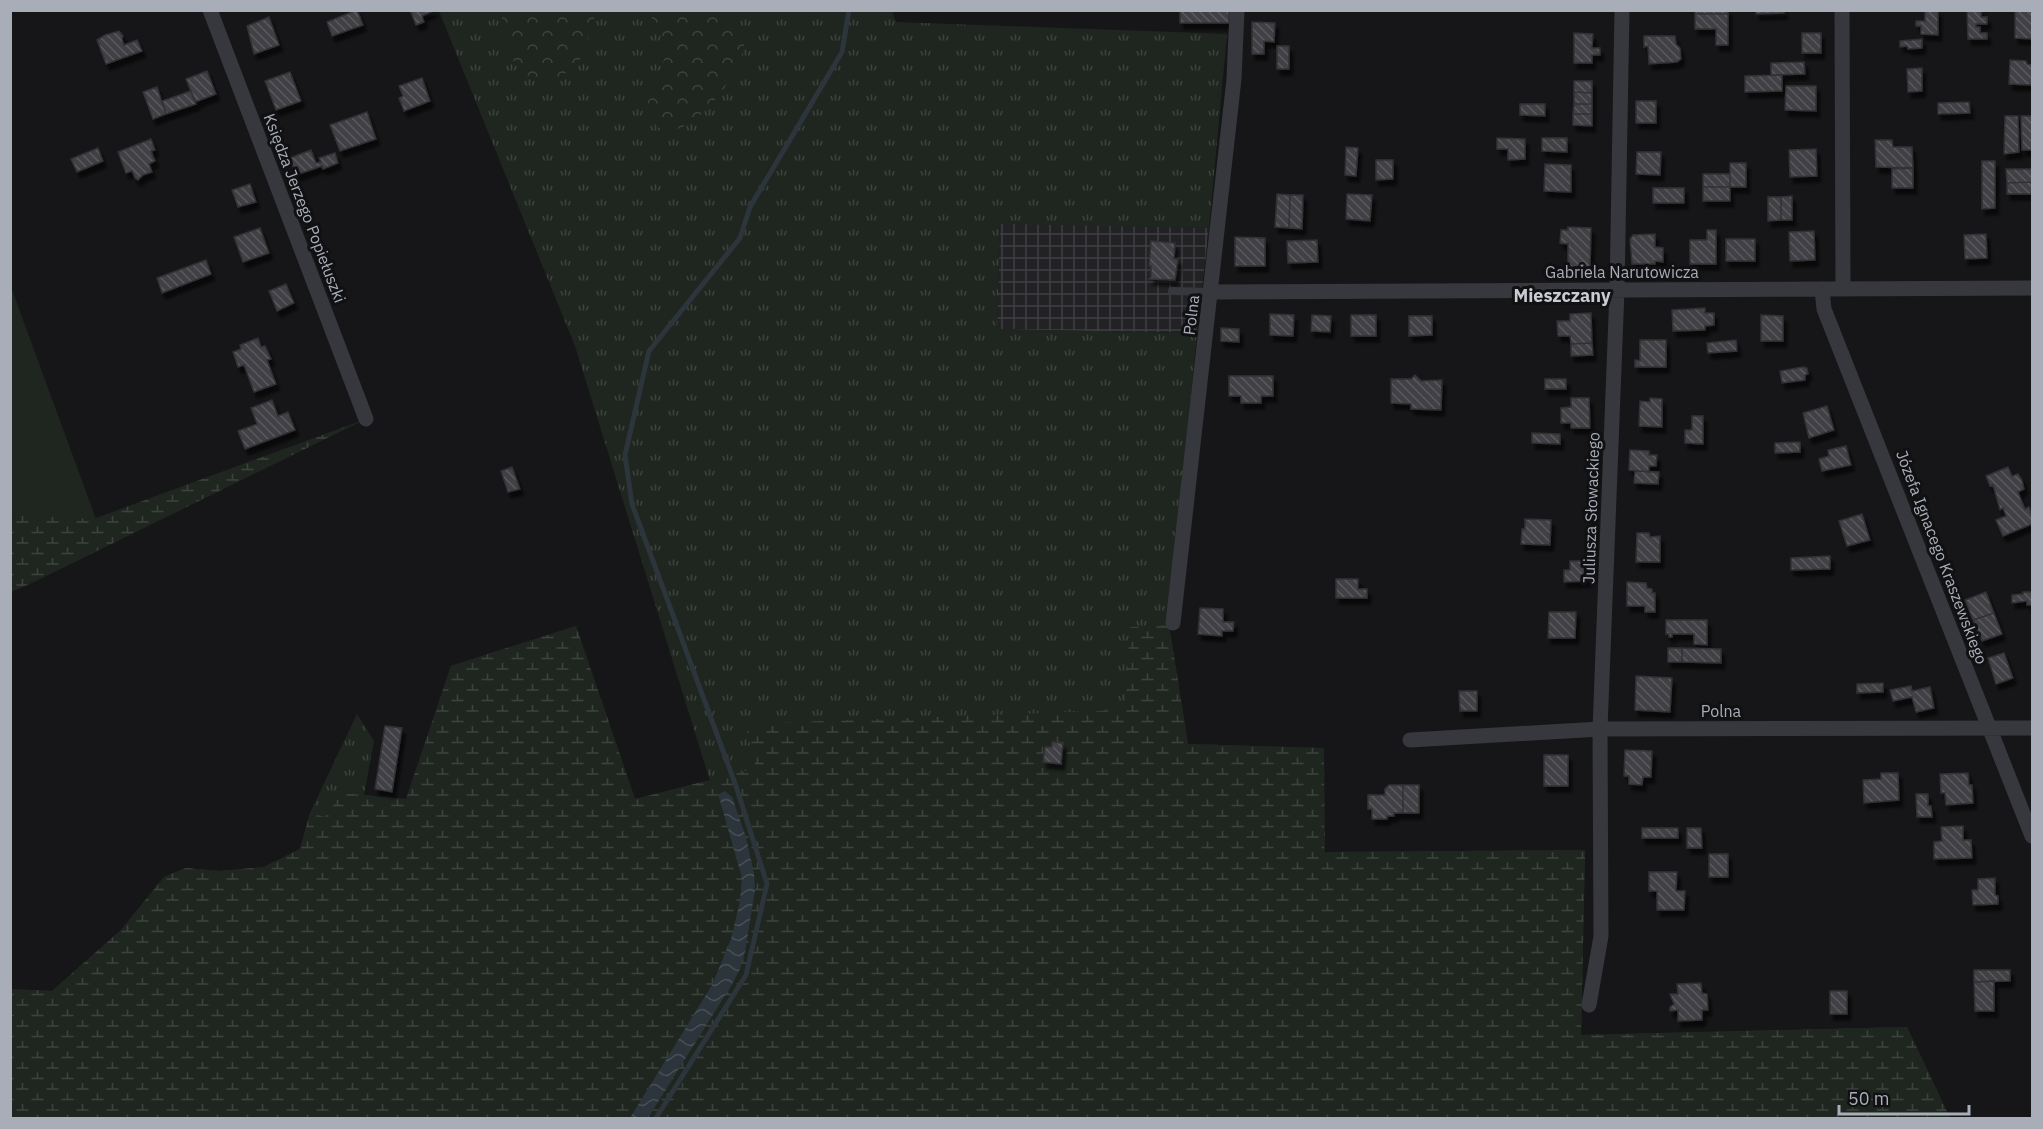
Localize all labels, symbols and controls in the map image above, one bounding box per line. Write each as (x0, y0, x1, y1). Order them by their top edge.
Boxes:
street label: Księdza Jerzego Popiełuszki (260, 111, 350, 305)
street label: Gabriela Narutowicza (1545, 262, 1699, 282)
district label: Mieszczany (1513, 284, 1611, 307)
street label: Polna (1179, 293, 1203, 336)
street label: Juliusza Słowackiego (1578, 432, 1604, 584)
street label: Józefa Ignacego Kraszewskiego (1892, 447, 1992, 667)
street label: Polna (1701, 701, 1742, 721)
scale bar (1839, 1078, 1970, 1116)
text: 50 m (1848, 1087, 1890, 1110)

